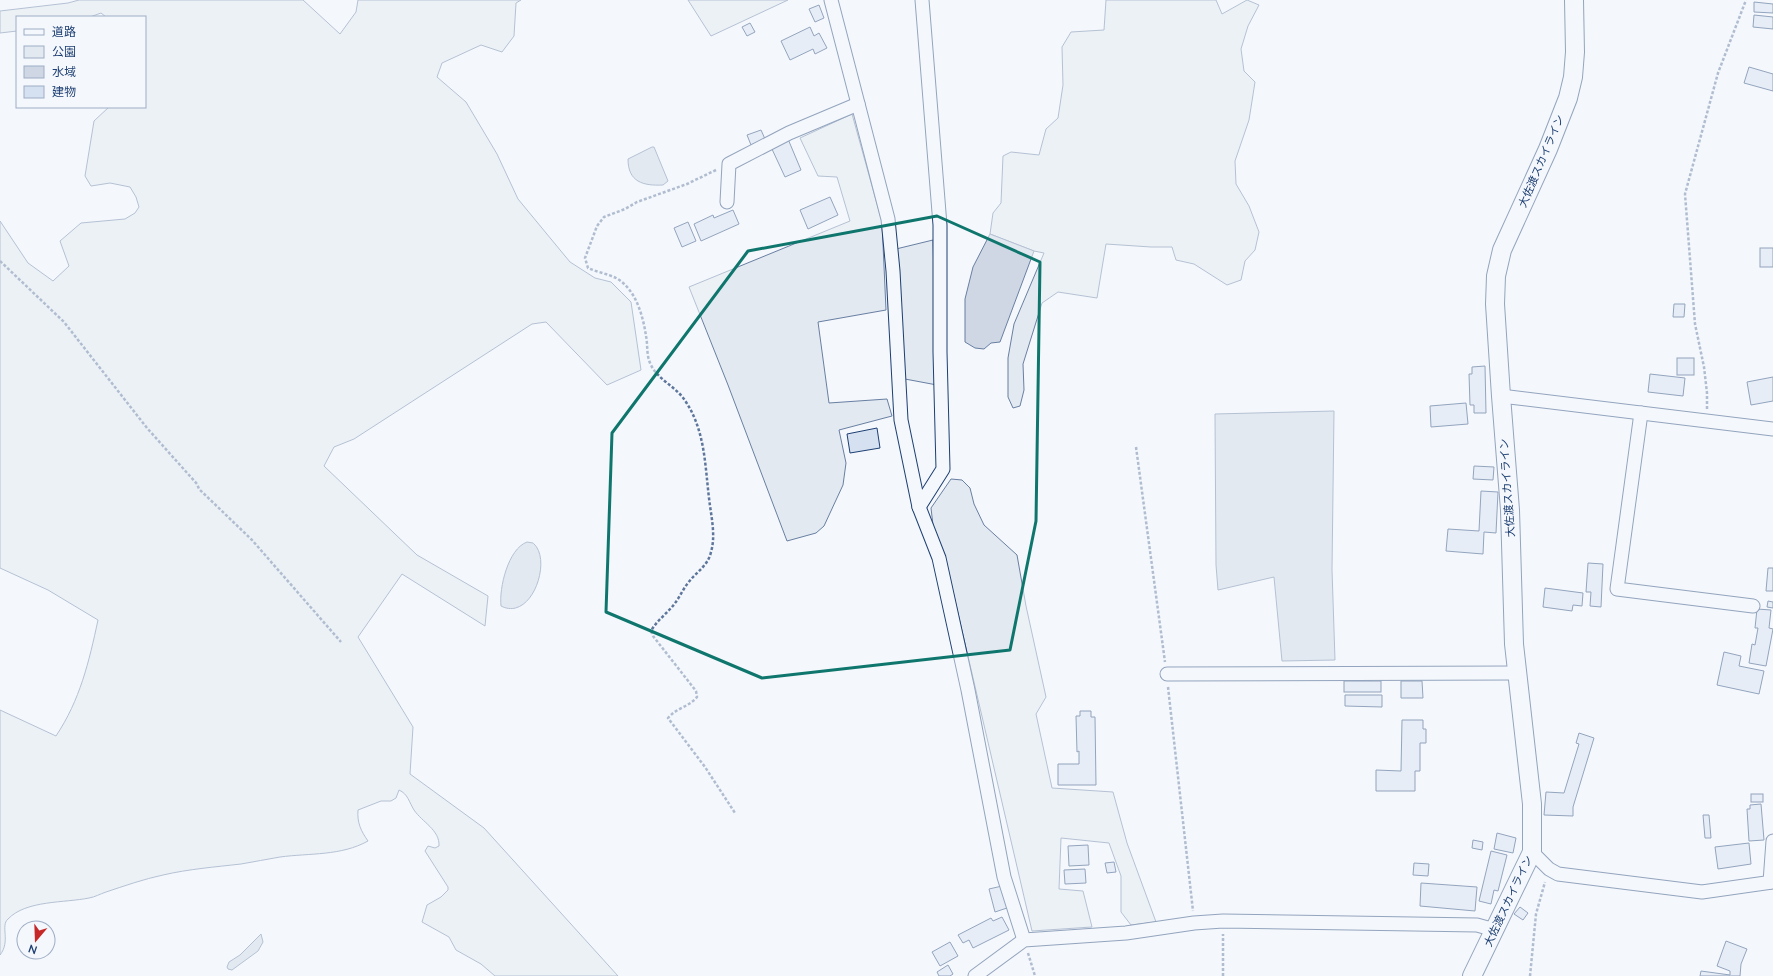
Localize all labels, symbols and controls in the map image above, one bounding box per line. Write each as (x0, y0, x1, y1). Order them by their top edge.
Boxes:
legend (16, 16, 146, 108)
text: 道路 (52, 24, 76, 39)
text: 公園 (52, 44, 76, 59)
text: 水域 (52, 64, 76, 79)
text: 建物 (52, 84, 76, 99)
street label: 大佐渡スカイライン (1515, 113, 1566, 209)
street label: 大佐渡スカイライン (1497, 438, 1516, 538)
street label: 大佐渡スカイライン (1481, 853, 1534, 948)
north arrow (16, 920, 56, 960)
text: N (26, 942, 39, 957)

